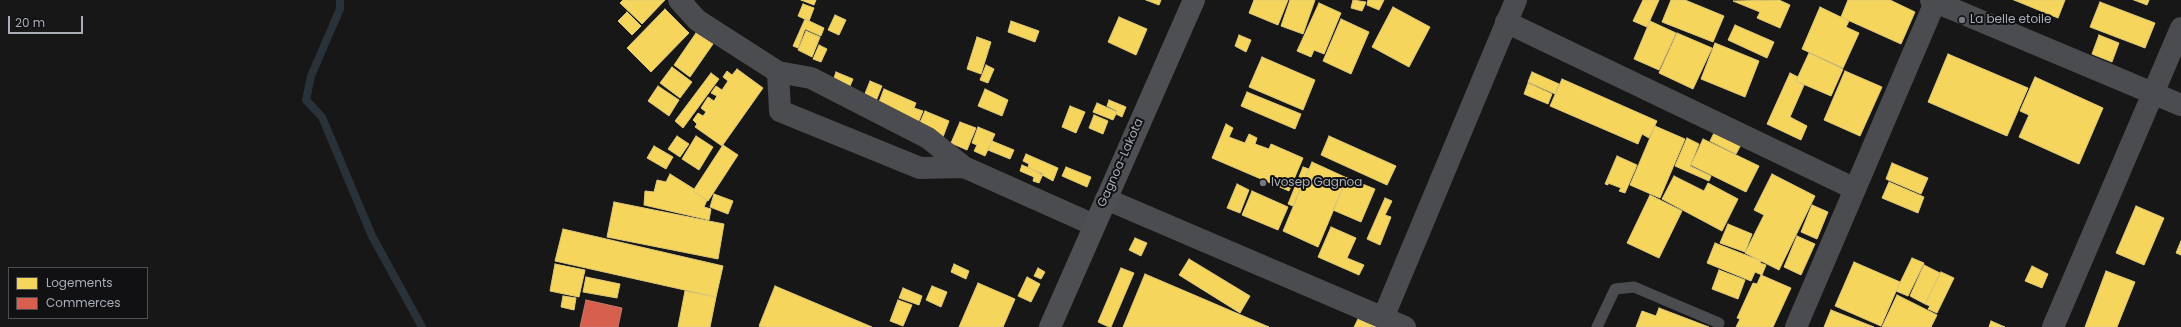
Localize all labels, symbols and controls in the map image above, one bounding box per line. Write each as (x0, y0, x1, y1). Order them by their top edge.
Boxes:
scale bar (10, 8, 85, 34)
place label: La belle etoile (1970, 13, 2051, 27)
text: 20 m (15, 14, 45, 31)
marker: La belle etoile (1957, 15, 1967, 25)
street label: Gagnoa-Lakota (1095, 117, 1147, 209)
place label: Ivosep Gagnoa (1271, 176, 1362, 190)
marker: Ivosep Gagnoa (1258, 178, 1268, 188)
legend (8, 267, 148, 319)
text: Logements (46, 274, 113, 291)
text: Commerces (46, 294, 121, 311)

